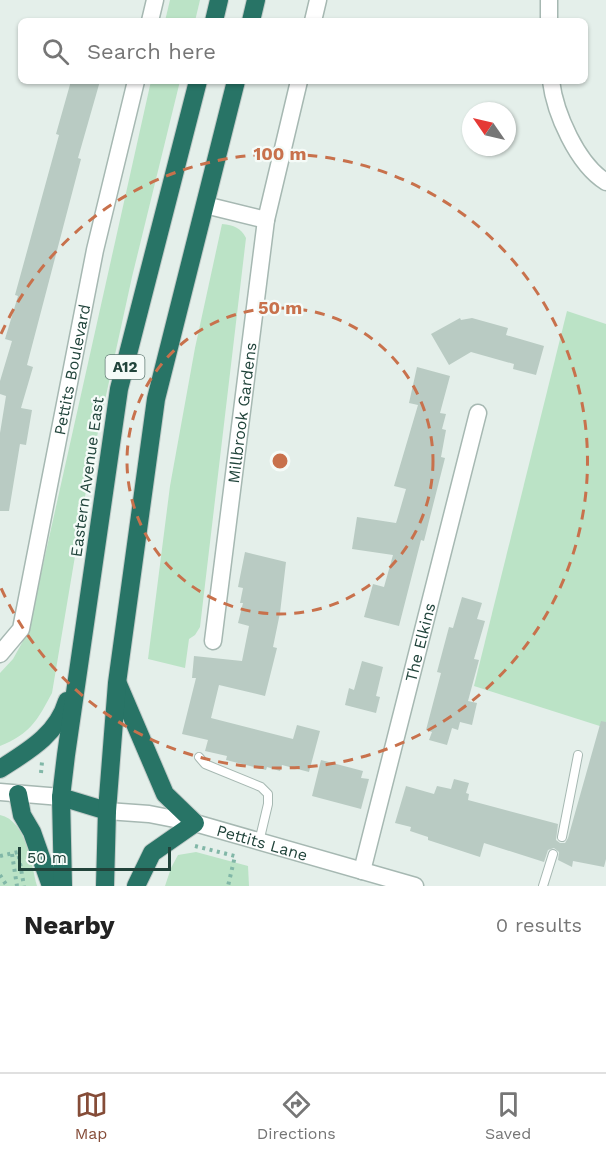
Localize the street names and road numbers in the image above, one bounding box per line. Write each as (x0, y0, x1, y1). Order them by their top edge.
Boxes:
street label: Pettits Boulevard (50, 302, 94, 437)
street label: Millbrook Gardens (223, 341, 260, 484)
road number: A12 (106, 355, 144, 379)
street label: Eastern Avenue East (66, 396, 108, 558)
street label: The Elkins (401, 601, 439, 684)
street label: Pettits Lane (215, 820, 310, 864)

